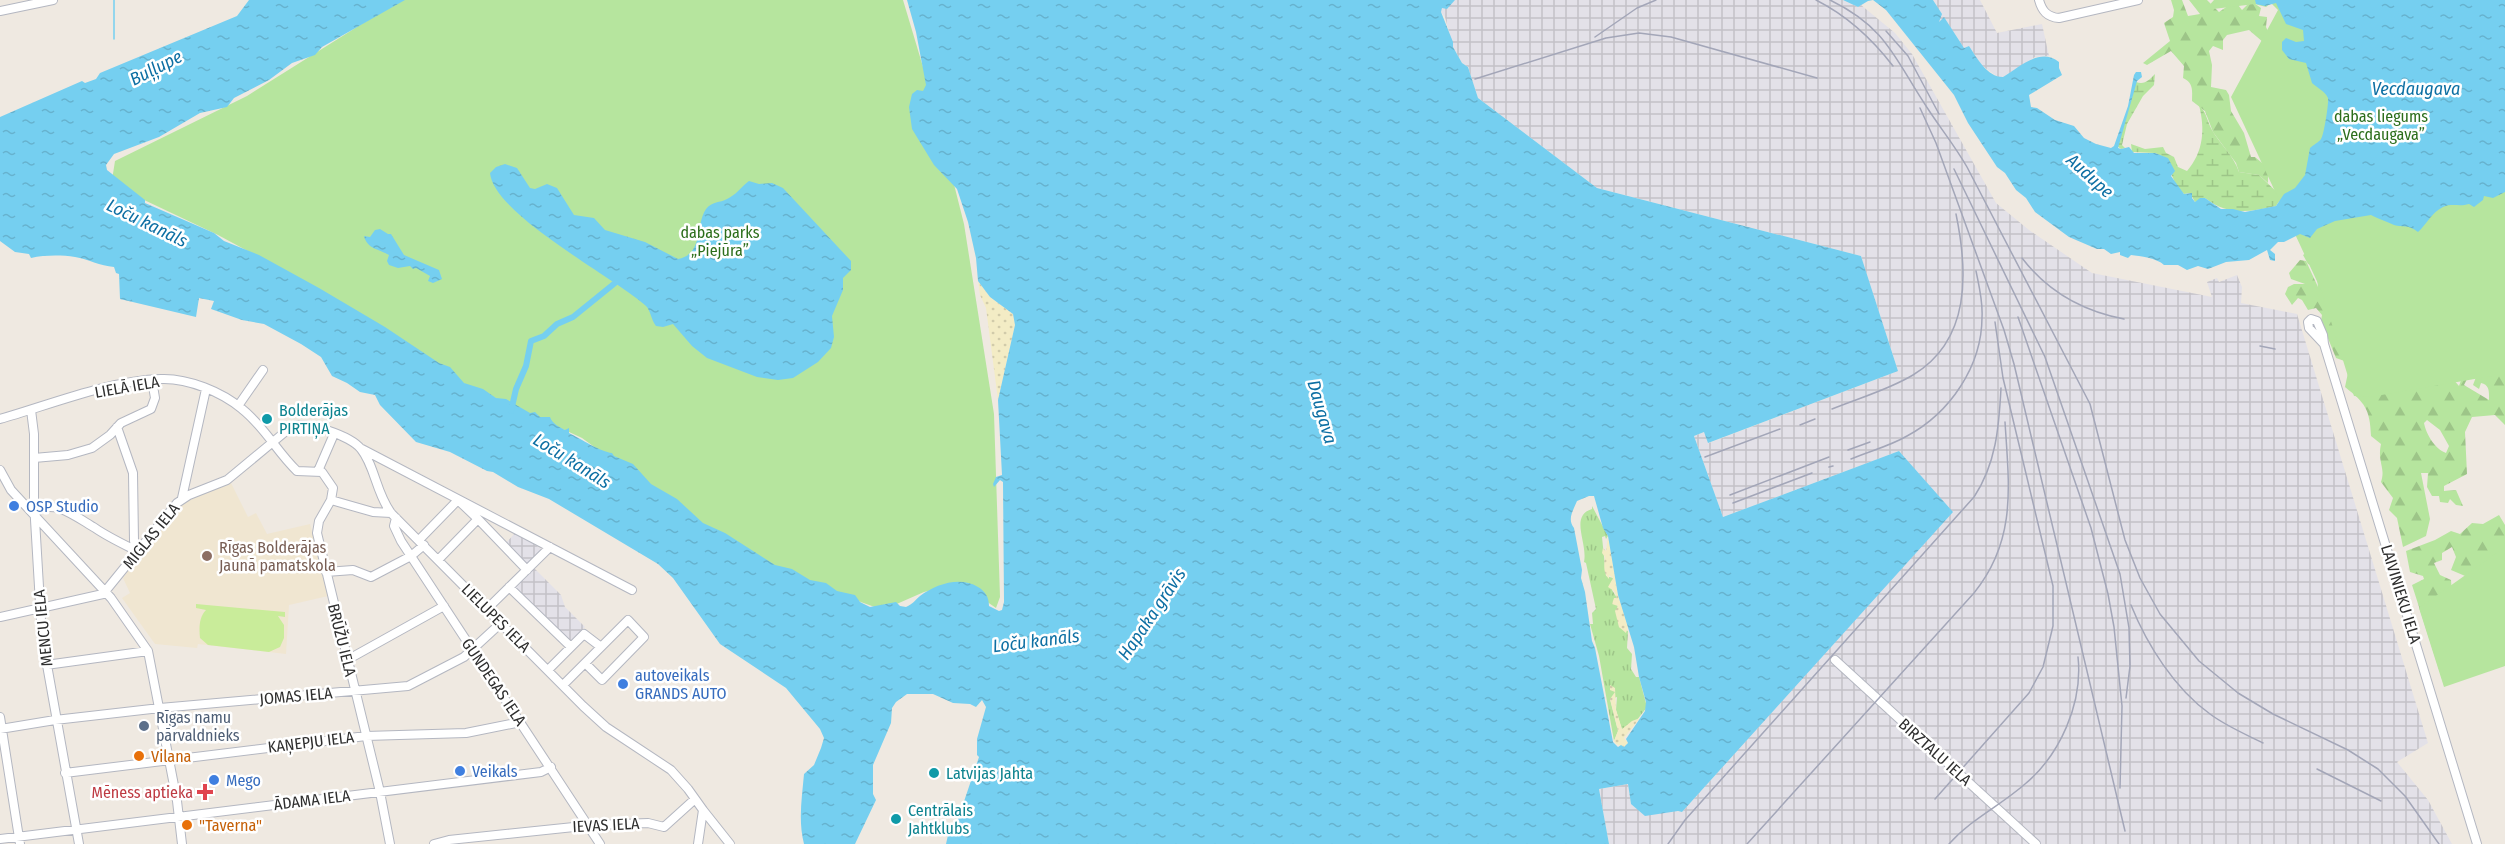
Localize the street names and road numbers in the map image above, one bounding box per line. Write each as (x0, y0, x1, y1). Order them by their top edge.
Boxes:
street label: LIELĀ IELA (93, 372, 161, 402)
street label: MIGLAS IELA (119, 499, 184, 573)
street label: LAIVINIEKU IELA (2377, 542, 2425, 646)
street label: LIELUPES IELA (458, 580, 535, 657)
street label: MENCU IELA (29, 588, 56, 667)
street label: BRŪŽU IELA (324, 601, 361, 679)
street label: GUNDEGAS IELA (458, 635, 531, 730)
street label: JOMAS IELA (259, 683, 334, 709)
street label: BIRZTALU IELA (1895, 714, 1976, 790)
street label: KAŅEPJU IELA (267, 727, 356, 758)
street label: ĀDAMA IELA (273, 786, 352, 814)
street label: IEVAS IELA (572, 814, 640, 836)

